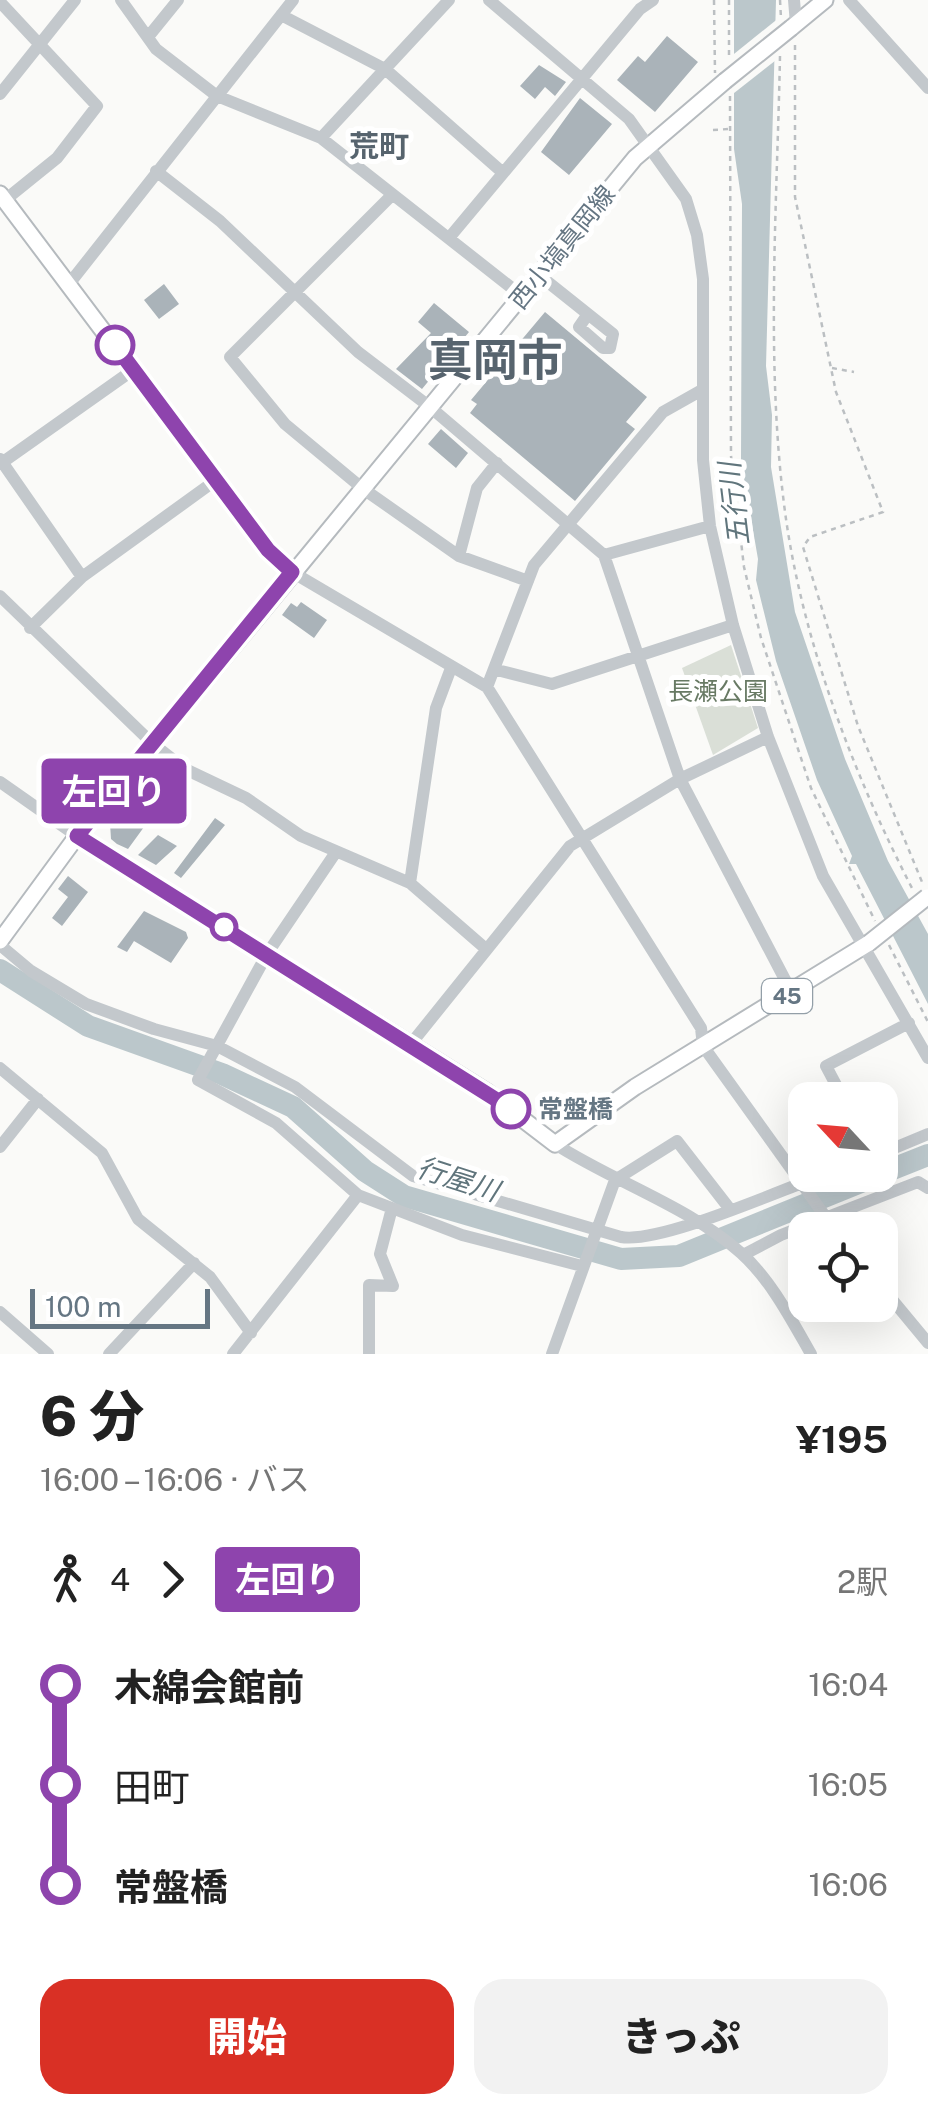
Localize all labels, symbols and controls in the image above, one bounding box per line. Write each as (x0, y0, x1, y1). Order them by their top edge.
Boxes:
district label: 荒町 (349, 128, 409, 164)
street label: 西小塙真岡線 (503, 179, 621, 315)
unlabelled marker (96, 326, 134, 364)
district label: 真岡市 (427, 333, 563, 386)
water label: 五行川 (712, 457, 755, 548)
park label: 長瀬公園 (668, 676, 768, 706)
line badge: 左回り (56, 758, 172, 824)
text: 左回り (61, 771, 167, 812)
unlabelled marker (211, 914, 237, 940)
road number: 45 (762, 979, 812, 1013)
north arrow (788, 1082, 898, 1192)
map controls (788, 1082, 898, 1322)
marker: 常盤橋 (492, 1090, 530, 1128)
place label: 常盤橋 (538, 1094, 613, 1124)
water label: 行屋川 (413, 1150, 506, 1208)
button: locate (788, 1212, 898, 1322)
scale bar (30, 1284, 210, 1328)
text: 100 m (45, 1290, 122, 1323)
text: 6 分 (40, 1384, 144, 1448)
text: ¥195 (796, 1417, 888, 1462)
text: 16:00 – 16:06 · バス (40, 1461, 310, 1498)
icon: walk (40, 1552, 95, 1607)
icon: forward (145, 1552, 200, 1607)
text: 左回り (235, 1559, 340, 1600)
text: 4 (110, 1561, 130, 1598)
text: 2駅 (837, 1563, 888, 1600)
text: 木綿会館前 (114, 1665, 304, 1710)
text: 16:04 (808, 1666, 888, 1703)
text: 田町 (114, 1765, 190, 1810)
text: 16:05 (808, 1766, 888, 1803)
text: 常盤橋 (114, 1865, 228, 1910)
text: 16:06 (809, 1866, 888, 1903)
button: 開始 (40, 1979, 454, 2094)
button: きっぷ (474, 1979, 888, 2094)

